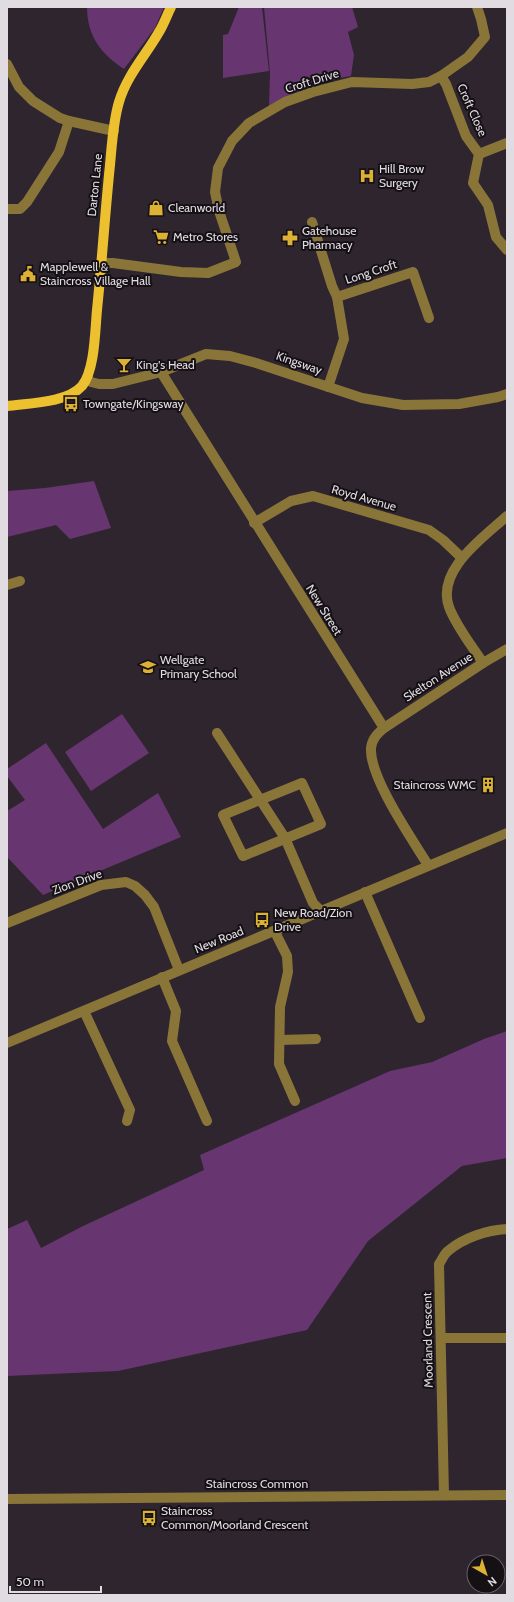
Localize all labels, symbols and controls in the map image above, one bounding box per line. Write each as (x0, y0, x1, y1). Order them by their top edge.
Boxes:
street label: Croft Drive (283, 65, 340, 96)
street label: Croft Close (454, 81, 491, 138)
street label: Darton Lane (84, 153, 105, 217)
place label: Hill Brow Surgery (379, 161, 425, 190)
hospital icon: Hill Brow Surgery (358, 167, 376, 185)
shop icon: Cleanworld (147, 199, 165, 217)
place label: Cleanworld (168, 200, 225, 215)
place label: Gatehouse Pharmacy (302, 223, 356, 252)
supermarket icon: Metro Stores (152, 228, 170, 246)
place label: Metro Stores (173, 229, 238, 244)
pharmacy icon: Gatehouse Pharmacy (281, 229, 299, 247)
street label: Long Croft (343, 256, 399, 287)
place label: Mapplewell & Staincross Village Hall (40, 259, 151, 288)
public building icon: Mapplewell & Staincross Village Hall (19, 265, 37, 283)
street label: Kingsway (274, 348, 324, 377)
bar icon: King's Head (115, 356, 133, 374)
place label: King's Head (136, 357, 195, 372)
bus stop icon: Towngate/Kingsway (62, 395, 80, 413)
place label: Towngate/Kingsway (83, 396, 184, 411)
street label: Royd Avenue (330, 481, 398, 514)
street label: New Street (303, 582, 346, 638)
street label: Skelton Avenue (401, 649, 475, 704)
place label: Wellgate Primary School (160, 652, 237, 681)
school or university icon: Wellgate Primary School (139, 658, 157, 676)
building icon: Staincross WMC (479, 776, 497, 794)
place label: Staincross WMC (394, 777, 476, 792)
street label: Zion Drive (50, 866, 104, 897)
place label: New Road/Zion Drive (274, 905, 352, 934)
bus stop icon: New Road/Zion Drive (253, 911, 271, 929)
street label: New Road (192, 923, 246, 956)
street label: Moorland Crescent (419, 1292, 436, 1388)
street label: Staincross Common (206, 1476, 308, 1491)
place label: Staincross Common/Moorland Crescent (161, 1503, 308, 1532)
bus stop icon: Staincross Common/Moorland Crescent (140, 1509, 158, 1527)
north arrow (466, 1554, 506, 1594)
scale bar (10, 1568, 101, 1594)
text: 50 m (16, 1574, 44, 1589)
text: N (485, 1574, 500, 1590)

